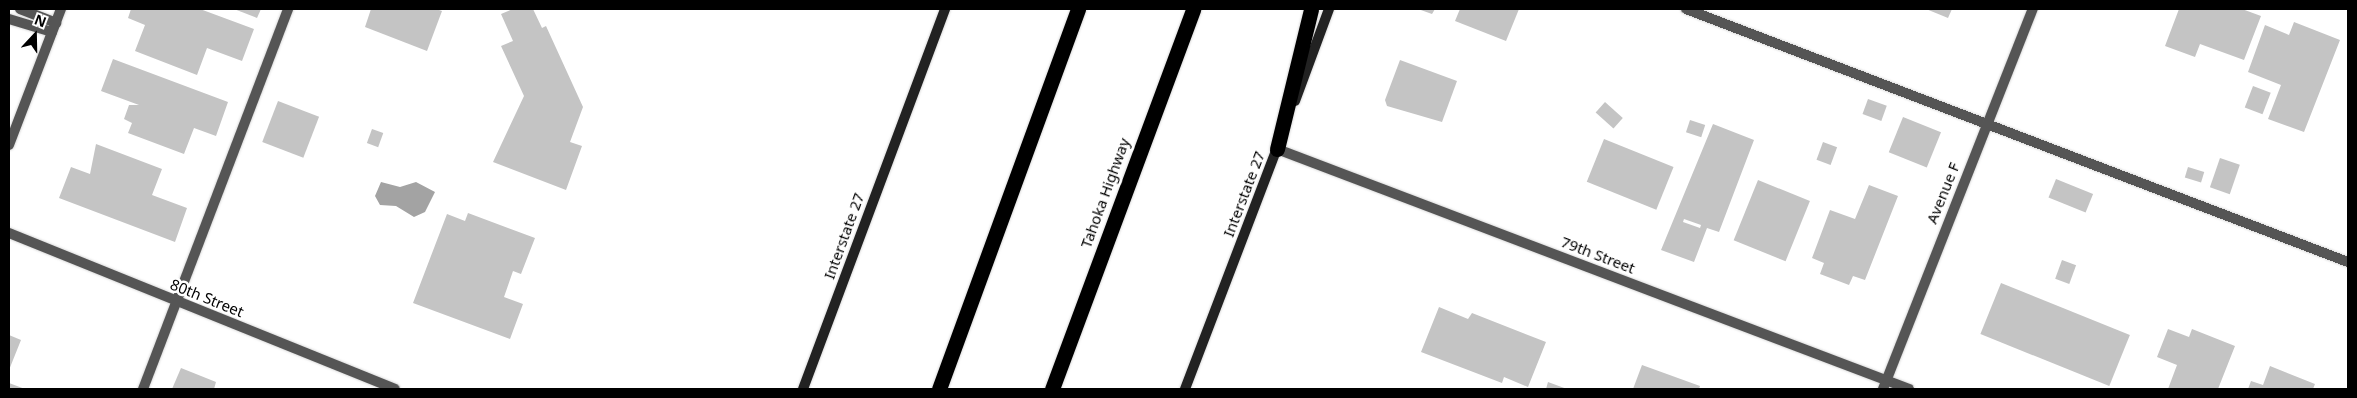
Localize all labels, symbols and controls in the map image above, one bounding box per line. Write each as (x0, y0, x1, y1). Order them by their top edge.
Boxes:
north arrow (10, 10, 60, 60)
text: N (32, 10, 49, 31)
street label: Tahoka Highway (1077, 136, 1133, 250)
street label: Interstate 27 (1219, 149, 1269, 239)
street label: Avenue F (1923, 160, 1963, 226)
street label: Interstate 27 (820, 190, 868, 282)
street label: 79th Street (1559, 233, 1637, 277)
street label: 80th Street (168, 275, 246, 321)

